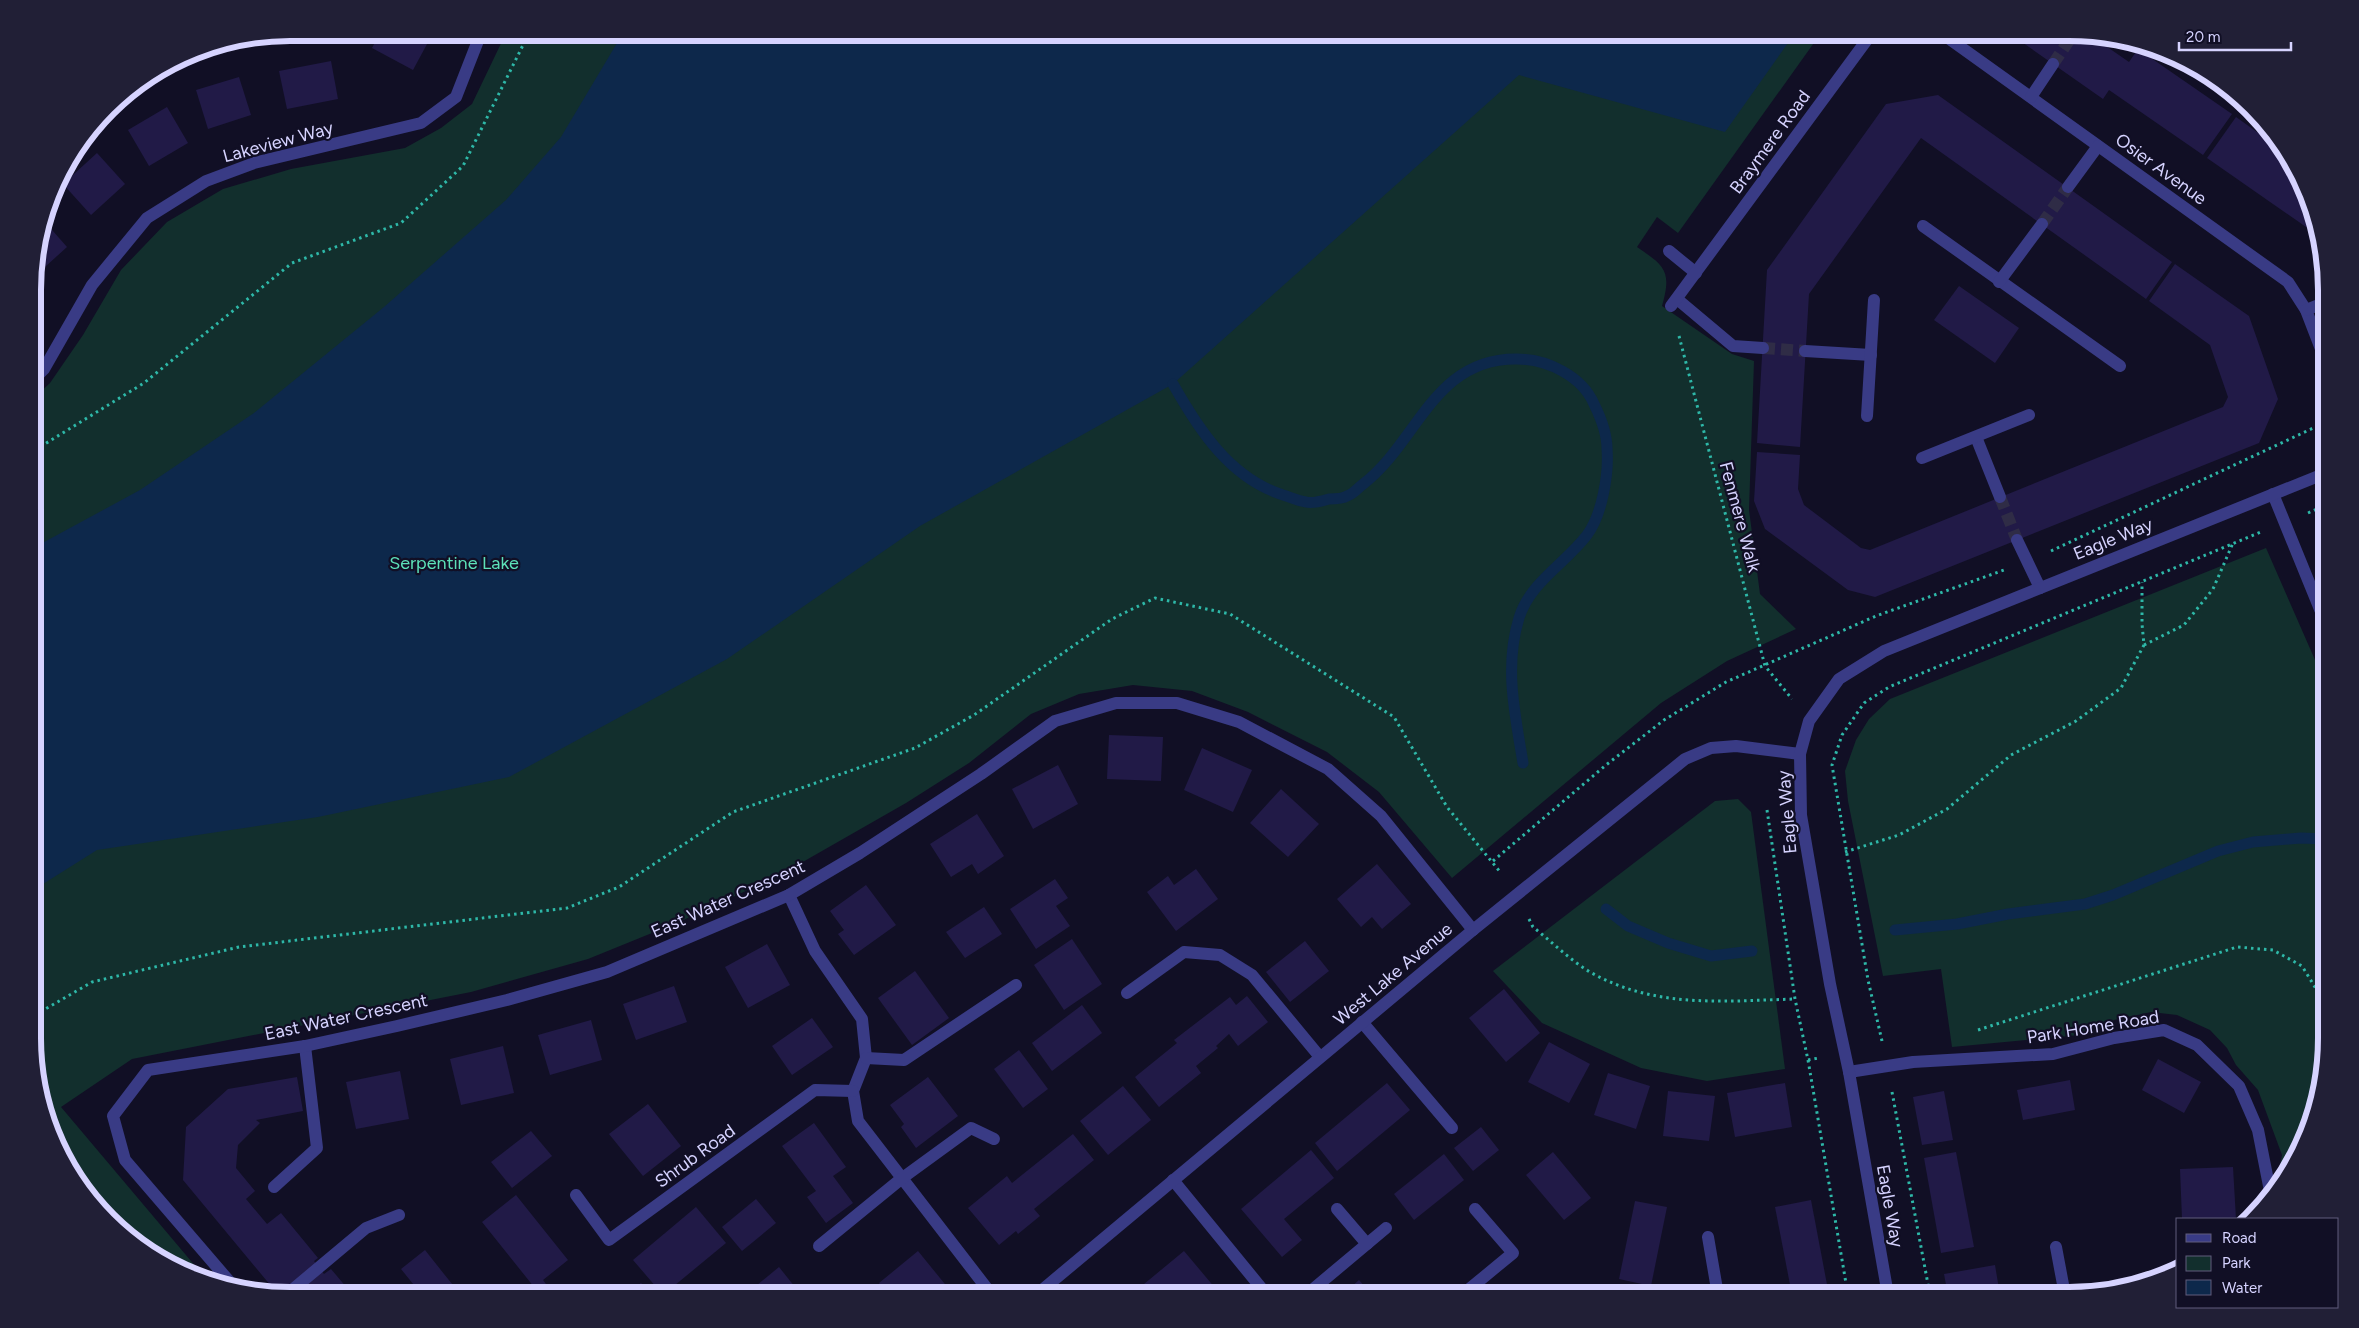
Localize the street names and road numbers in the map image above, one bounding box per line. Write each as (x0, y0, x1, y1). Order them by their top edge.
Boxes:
street label: Braymere Road (1725, 86, 1815, 198)
street label: Lakeview Way (220, 117, 336, 167)
street label: Osier Avenue (2111, 128, 2211, 210)
street label: Fenmere Walk (1715, 459, 1765, 575)
street label: Eagle Way (2070, 513, 2156, 565)
street label: Eagle Way (1772, 769, 1802, 855)
street label: East Water Crescent (648, 855, 808, 943)
street label: West Lake Avenue (1329, 918, 1457, 1030)
street label: East Water Crescent (263, 989, 430, 1045)
street label: Park Home Road (2025, 1006, 2161, 1048)
street label: Shrub Road (651, 1120, 739, 1192)
street label: Eagle Way (1872, 1163, 1908, 1250)

